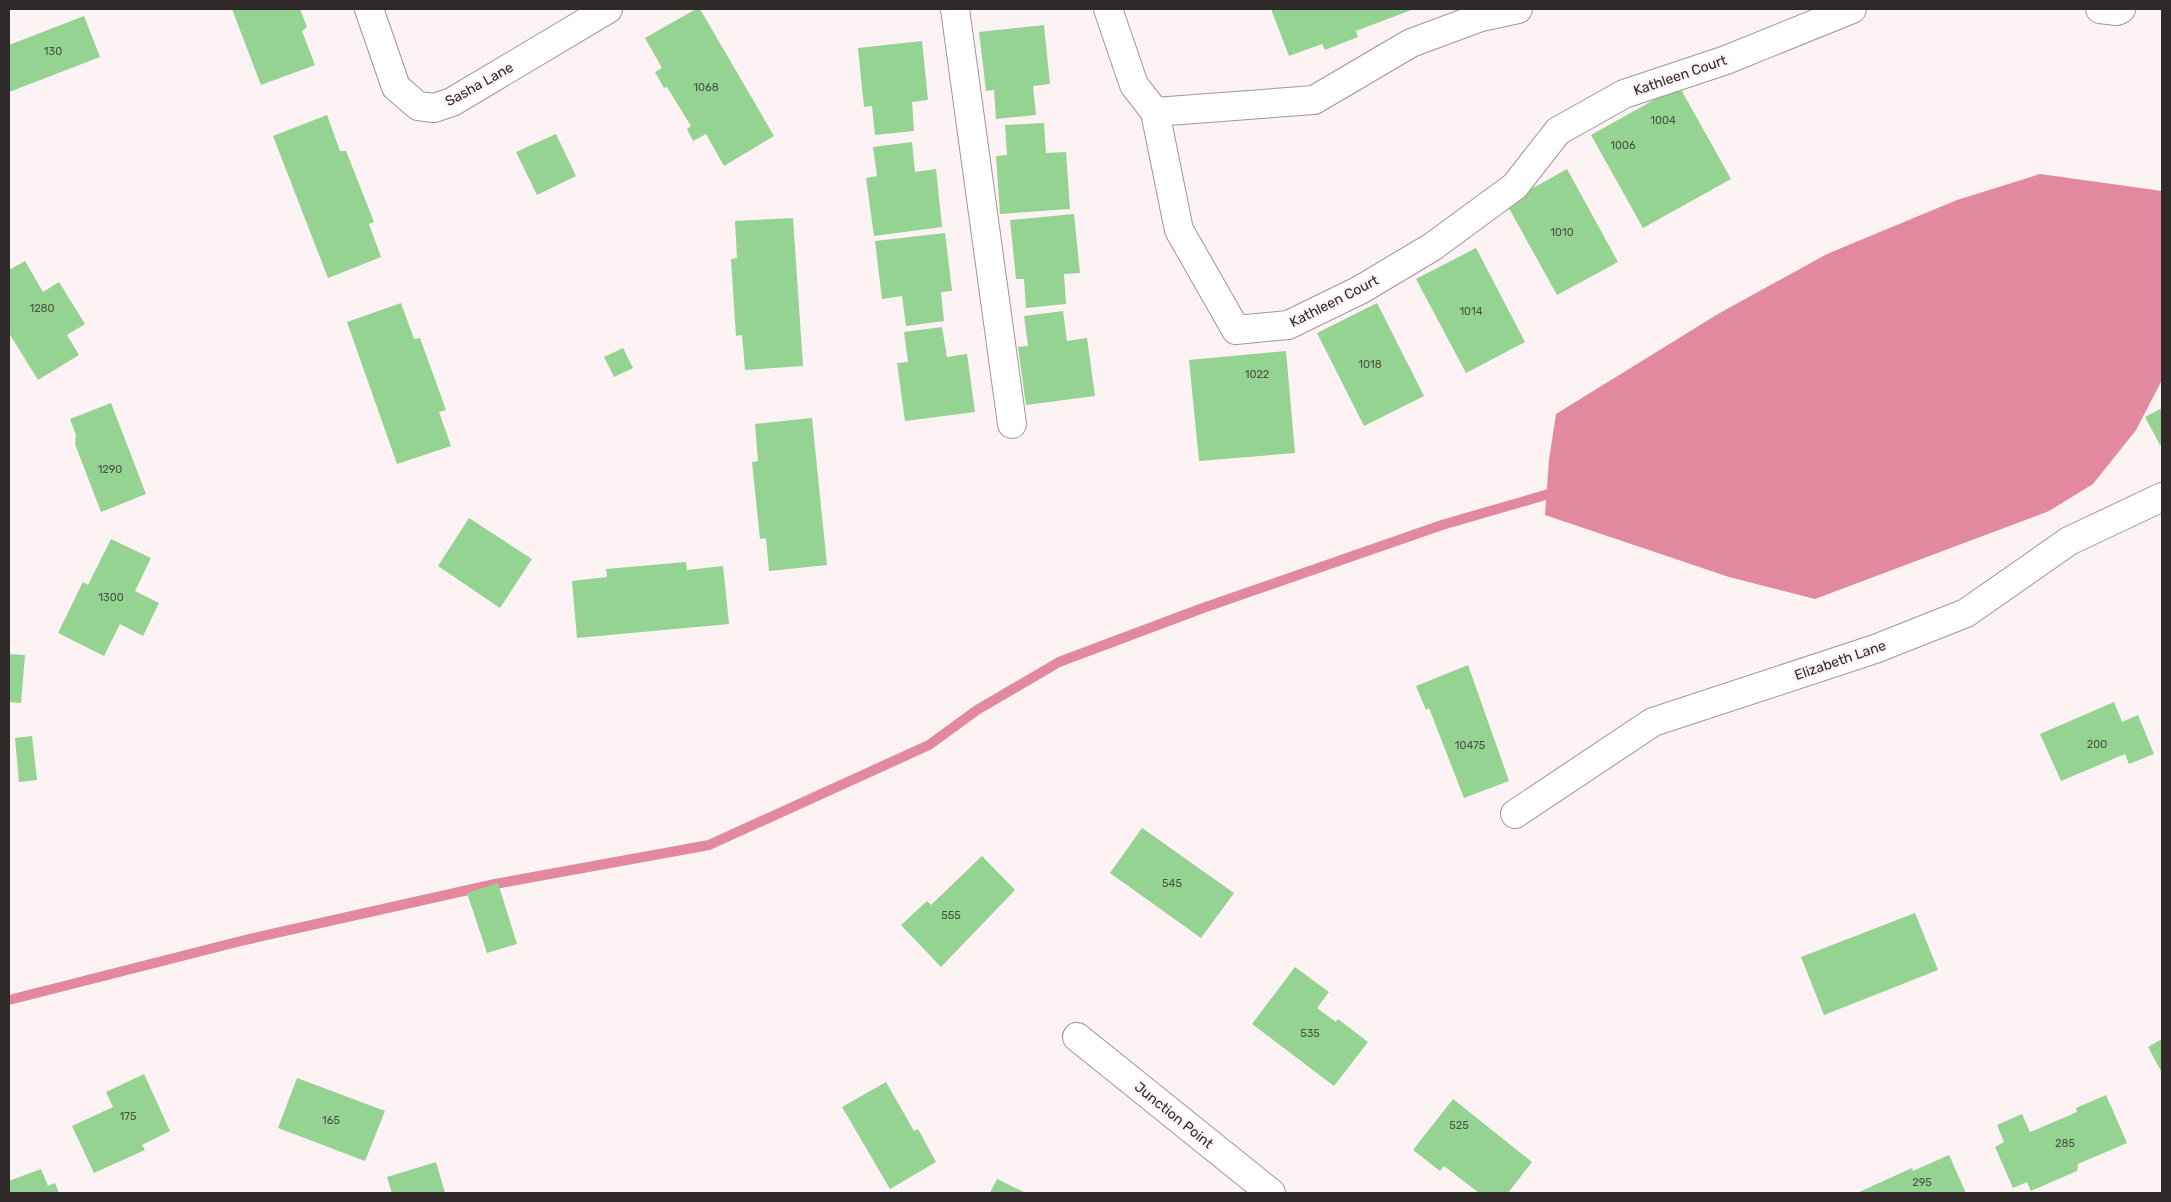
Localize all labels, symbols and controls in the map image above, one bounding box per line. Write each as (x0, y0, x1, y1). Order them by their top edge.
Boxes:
house number: 130 (44, 45, 62, 58)
street label: Kathleen Court (1631, 51, 1730, 99)
street label: Sasha Lane (442, 59, 516, 110)
house number: 1068 (693, 81, 719, 94)
house number: 1004 (1650, 114, 1676, 127)
house number: 1006 (1610, 139, 1636, 152)
house number: 1010 (1550, 226, 1574, 239)
street label: Kathleen Court (1287, 271, 1382, 331)
house number: 1280 (29, 302, 55, 315)
house number: 1014 (1459, 305, 1483, 318)
house number: 1018 (1358, 358, 1382, 371)
house number: 1022 (1245, 368, 1269, 381)
house number: 1290 (98, 463, 122, 476)
house number: 1300 (98, 591, 124, 604)
street label: Elizabeth Lane (1792, 637, 1888, 684)
house number: 200 (2087, 738, 2107, 751)
house number: 10475 (1455, 739, 1486, 752)
house number: 545 (1162, 877, 1182, 890)
house number: 555 (941, 909, 961, 922)
house number: 535 (1300, 1027, 1320, 1040)
street label: Junction Point (1131, 1078, 1217, 1153)
house number: 175 (120, 1110, 137, 1123)
house number: 165 (322, 1114, 340, 1127)
house number: 525 (1449, 1119, 1469, 1132)
house number: 285 (2055, 1137, 2075, 1150)
house number: 295 (1912, 1176, 1932, 1189)

